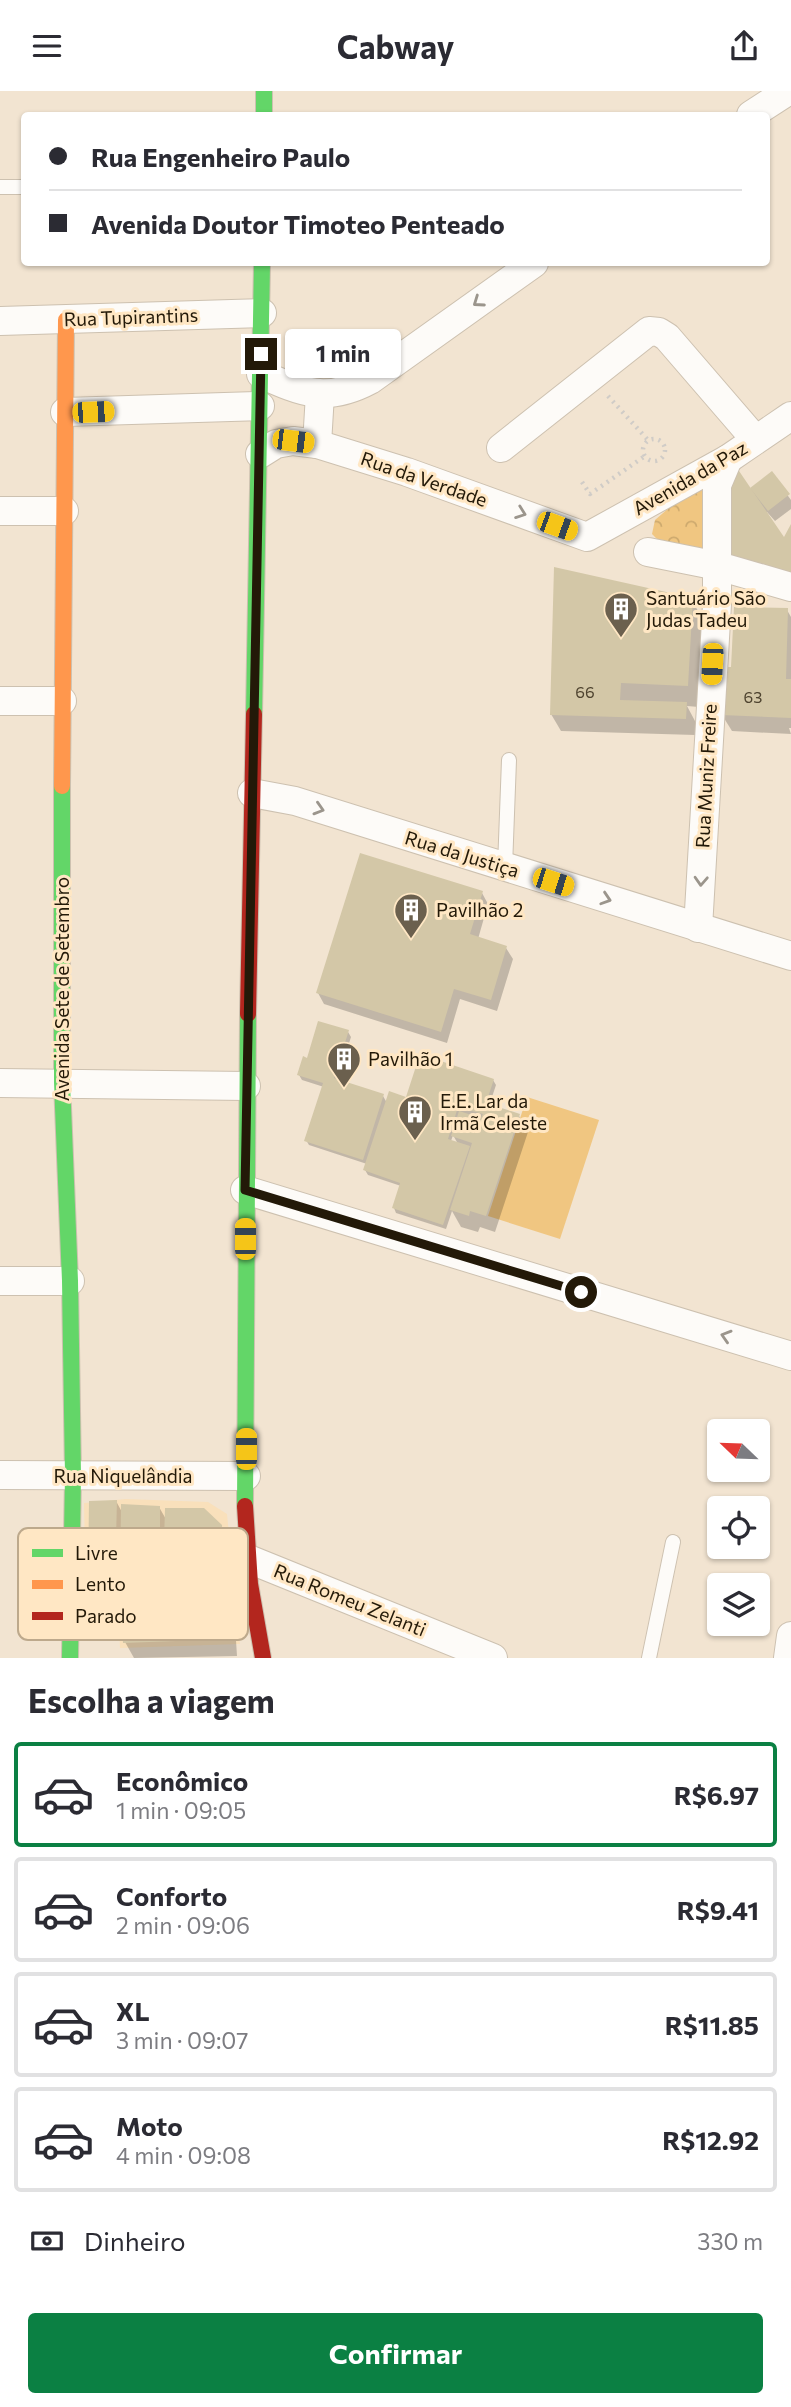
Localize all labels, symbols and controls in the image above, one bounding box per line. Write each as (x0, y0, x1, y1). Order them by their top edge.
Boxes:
text: Cabway (337, 26, 454, 66)
icon: menu (28, 27, 66, 65)
icon: share (725, 27, 763, 65)
text: Rua Engenheiro Paulo (91, 141, 350, 172)
text: Avenida Doutor Timoteo Penteado (91, 208, 505, 239)
one-way arrow (473, 294, 486, 306)
street label: Rua Tupirantins (63, 303, 199, 330)
callout: 1 min (286, 329, 401, 379)
route end (245, 338, 277, 370)
text: 1 min (316, 339, 370, 367)
car (72, 401, 115, 423)
car (271, 428, 316, 454)
street label: Avenida da Paz (629, 436, 751, 520)
street label: Rua da Verdade (358, 446, 490, 511)
one-way arrow (515, 505, 527, 519)
car (534, 509, 581, 543)
place label: Santuário São Judas Tadeu (646, 586, 766, 631)
building icon: Santuário São Judas Tadeu (602, 590, 640, 639)
car (701, 642, 724, 686)
house number: 66 (575, 682, 595, 701)
house number: 63 (744, 687, 762, 706)
street label: Rua Muniz Freire (690, 703, 721, 849)
one-way arrow (312, 800, 324, 815)
street label: Rua da Justiça (402, 825, 522, 882)
car (530, 866, 577, 898)
one-way arrow (693, 876, 708, 887)
street label: Avenida Sete de Setembro (50, 877, 73, 1101)
building icon: Pavilhão 2 (392, 891, 430, 940)
one-way arrow (599, 891, 612, 905)
place label: Pavilhão 2 (436, 898, 523, 921)
building icon: Pavilhão 1 (325, 1040, 363, 1089)
place label: Pavilhão 1 (368, 1047, 453, 1070)
place label: E.E. Lar da Irmã Celeste (440, 1089, 547, 1134)
building icon: E.E. Lar da Irmã Celeste (396, 1093, 434, 1142)
car (235, 1218, 256, 1260)
route start (565, 1276, 597, 1308)
one-way arrow (720, 1329, 732, 1344)
north arrow (707, 1419, 770, 1482)
map controls (707, 1419, 770, 1636)
car (236, 1428, 257, 1470)
street label: Rua Niquelândia (53, 1464, 193, 1487)
button: locate (707, 1496, 770, 1559)
legend (18, 1528, 248, 1640)
text: Livre (75, 1541, 118, 1564)
street label: Rua Romeu Zelanti (271, 1558, 430, 1641)
text: Lento (75, 1572, 126, 1595)
button: layers (707, 1573, 770, 1636)
text: Parado (75, 1604, 137, 1627)
text: Escolha a viagem (28, 1680, 275, 1720)
icon: car (32, 1763, 95, 1826)
text: Econômico (116, 1765, 248, 1796)
text: R$6.97 (674, 1779, 759, 1810)
text: 1 min · 09:05 (116, 1796, 246, 1824)
icon: car (32, 1878, 95, 1941)
text: Conforto (116, 1880, 227, 1911)
text: R$9.41 (677, 1894, 759, 1925)
text: 2 min · 09:06 (116, 1911, 250, 1939)
icon: car (32, 1993, 95, 2056)
text: XL (116, 1995, 150, 2026)
text: R$11.85 (665, 2009, 759, 2040)
text: 3 min · 09:07 (116, 2026, 248, 2054)
icon: car (32, 2108, 95, 2171)
text: Moto (116, 2110, 183, 2141)
text: R$12.92 (662, 2124, 759, 2155)
text: 4 min · 09:08 (116, 2141, 251, 2169)
icon: cash (28, 2222, 66, 2260)
text: Dinheiro (84, 2225, 186, 2256)
text: 330 m (697, 2227, 763, 2255)
button: Confirmar (28, 2313, 763, 2393)

